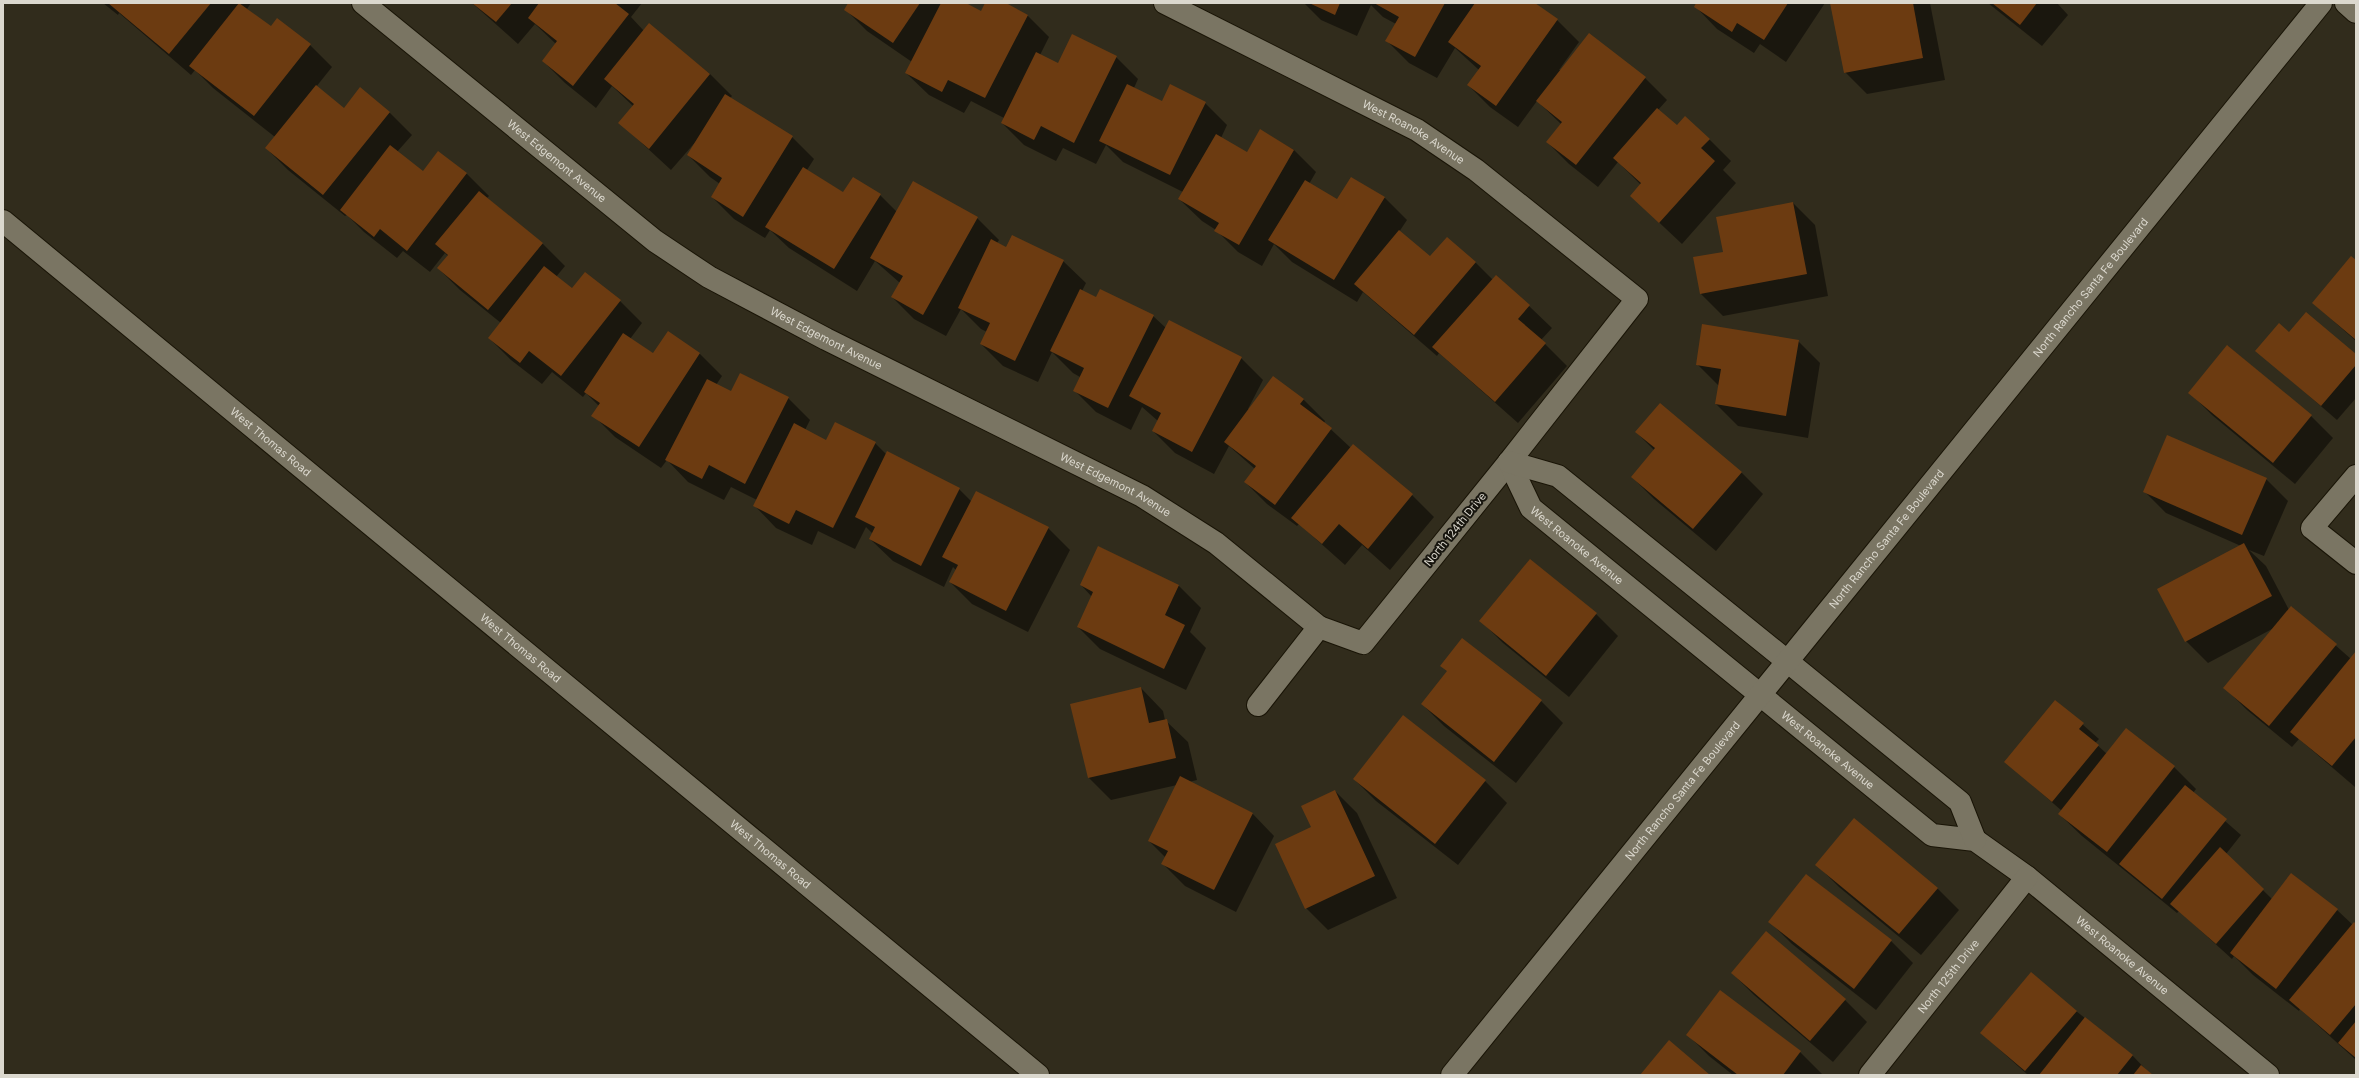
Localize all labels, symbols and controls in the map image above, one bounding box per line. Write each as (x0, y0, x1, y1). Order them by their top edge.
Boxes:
street label: West Roanoke Avenue (1360, 97, 1467, 167)
street label: West Edgemont Avenue (504, 116, 609, 206)
street label: North Rancho Santa Fe Boulevard (2030, 215, 2151, 360)
street label: West Edgemont Avenue (768, 304, 885, 373)
street label: West Thomas Road (227, 404, 314, 479)
street label: West Edgemont Avenue (1058, 449, 1174, 520)
street label: North Rancho Santa Fe Boulevard (1826, 467, 1947, 611)
street label: North 124th Drive (1421, 489, 1489, 569)
street label: West Roanoke Avenue (1527, 503, 1626, 587)
street label: West Thomas Road (477, 611, 564, 686)
street label: West Roanoke Avenue (1778, 708, 1877, 792)
street label: North Rancho Santa Fe Boulevard (1622, 718, 1743, 863)
street label: West Thomas Road (727, 817, 814, 892)
street label: West Roanoke Avenue (2073, 913, 2172, 998)
street label: North 125th Drive (1915, 936, 1982, 1016)

